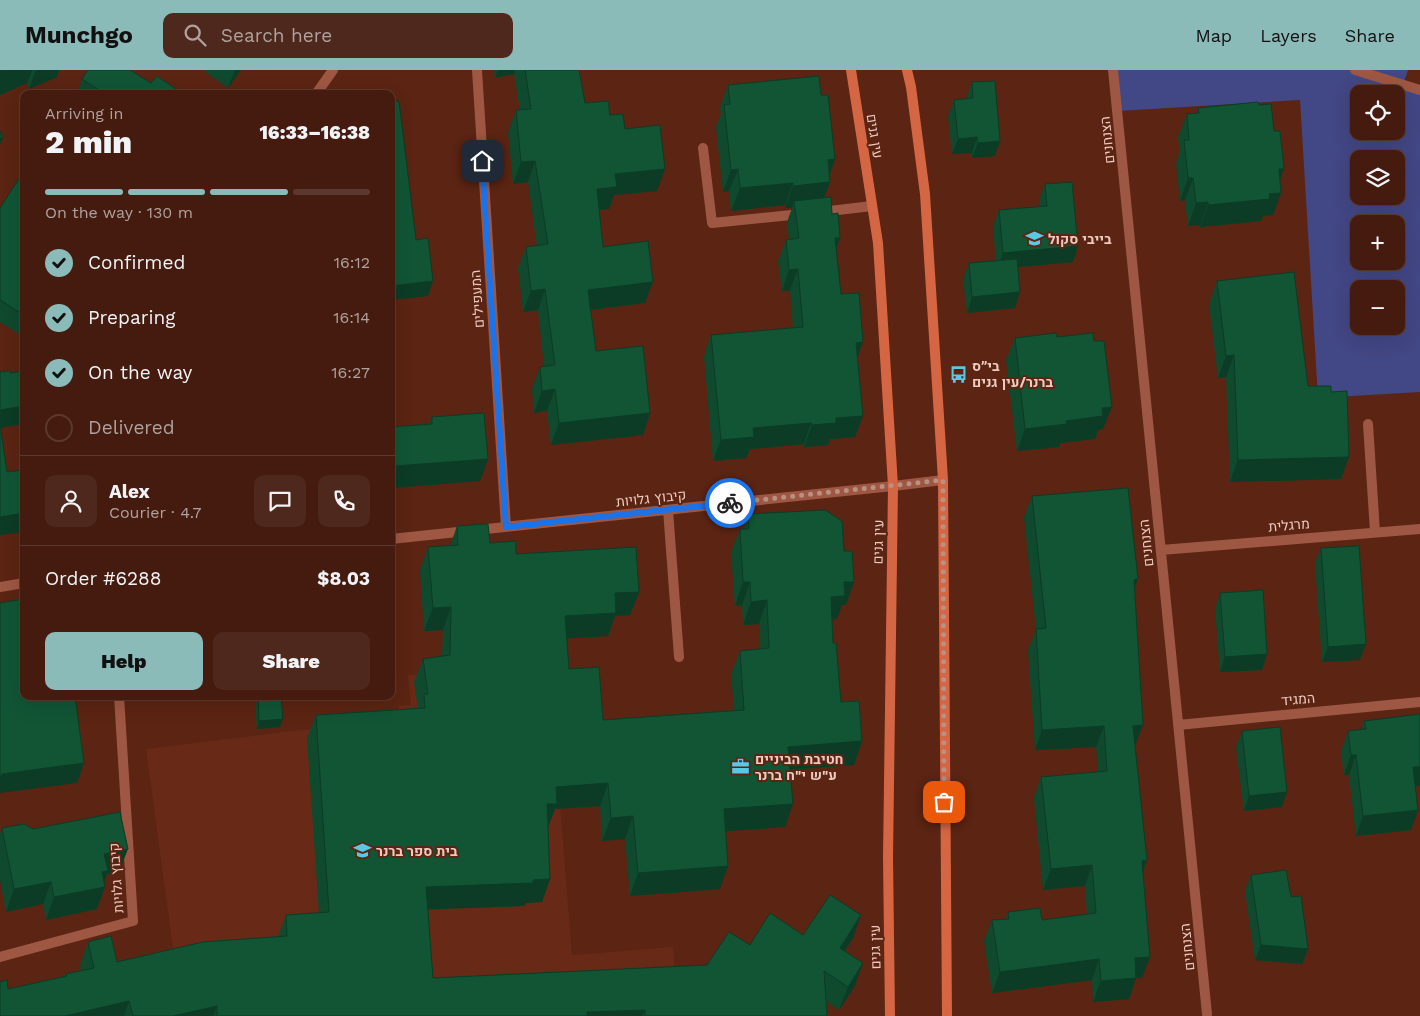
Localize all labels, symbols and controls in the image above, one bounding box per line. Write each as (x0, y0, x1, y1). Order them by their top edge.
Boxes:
search box (163, 13, 513, 58)
text: Munchgo (25, 21, 133, 49)
icon: search (181, 21, 209, 49)
text: Search here (221, 24, 332, 47)
text: Map (1195, 25, 1232, 46)
text: Layers (1260, 25, 1317, 46)
text: Share (1345, 25, 1395, 46)
map controls (1350, 85, 1405, 335)
button: locate (1350, 85, 1405, 140)
text: Arriving in (45, 104, 123, 123)
street label: עין גנים (864, 113, 886, 159)
street label: הצנחנים (1097, 115, 1117, 165)
text: 16:33–16:38 (259, 121, 370, 144)
text: 2 min (45, 123, 132, 161)
pin (461, 140, 503, 182)
icon: home (468, 147, 496, 175)
button: layers (1350, 150, 1405, 205)
text: On the way · 130 m (45, 203, 193, 222)
button: + (1350, 215, 1405, 270)
school or university icon: בייבי סקול (1024, 229, 1044, 249)
place label: בייבי סקול (1048, 231, 1112, 247)
icon: check (45, 249, 73, 277)
text: Confirmed (88, 251, 185, 274)
text: 16:12 (334, 253, 370, 272)
street label: המעפילים (467, 269, 487, 329)
button: − (1350, 280, 1405, 335)
icon: check (45, 304, 73, 332)
text: Preparing (88, 306, 175, 329)
text: 16:14 (333, 308, 370, 327)
place label: בי״ס ברנר/עין גנים (972, 358, 1054, 390)
icon: check (45, 359, 73, 387)
text: On the way (88, 361, 192, 384)
text: 16:27 (331, 363, 370, 382)
bus stop icon: בי״ס ברנר/עין גנים (948, 364, 968, 384)
text: Delivered (88, 416, 175, 439)
button: person (45, 475, 97, 527)
button: chat (254, 475, 306, 527)
button: phone (318, 475, 370, 527)
courier (705, 478, 755, 528)
text: Alex (109, 480, 150, 503)
street label: קיבוץ גלויות (615, 486, 687, 510)
icon: bike (716, 489, 744, 517)
text: Courier · 4.7 (109, 503, 202, 522)
street label: מרגלית (1268, 515, 1310, 535)
street label: הצנחנים (1136, 518, 1156, 568)
street label: עין גנים (870, 519, 886, 565)
text: Order #6288 (45, 567, 161, 590)
text: $8.03 (317, 567, 370, 590)
button: Help (45, 632, 203, 690)
button: Share (213, 632, 370, 690)
street label: המגיד (1280, 690, 1316, 708)
place label: חטיבת הביניים ע"ש י"ח ברנר (755, 751, 843, 783)
office icon: חטיבת הביניים ע"ש י"ח ברנר (731, 757, 751, 777)
pin (923, 781, 965, 823)
icon: bag (930, 788, 958, 816)
school or university icon: בית ספר ברנר (352, 841, 372, 861)
street label: קיבוץ גלויות (106, 842, 126, 914)
place label: בית ספר ברנר (376, 843, 458, 859)
street label: הצנחנים (1177, 922, 1197, 972)
street label: עין גנים (867, 924, 883, 970)

